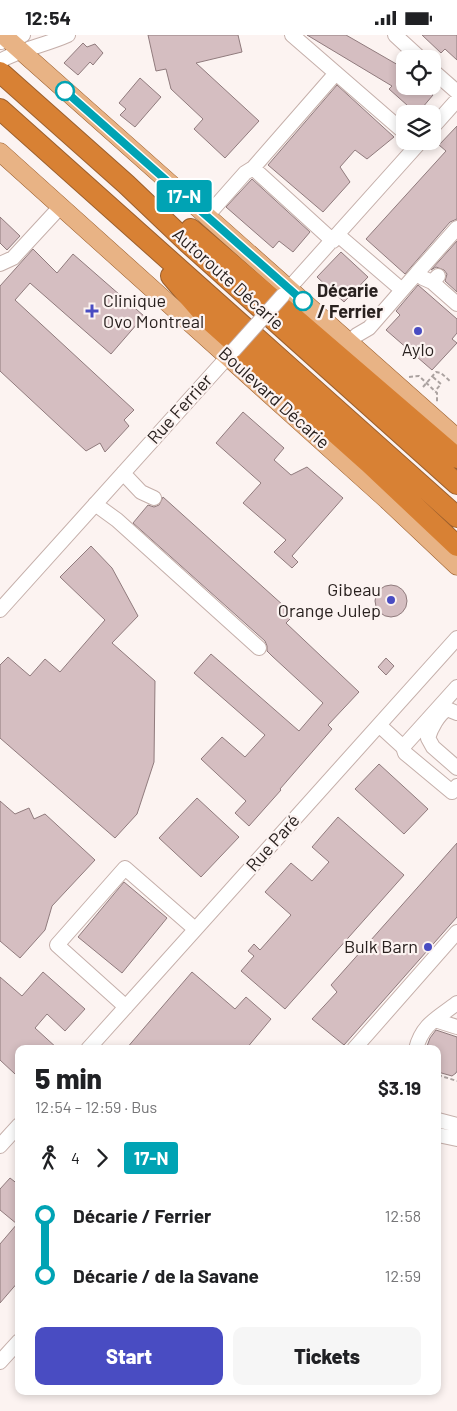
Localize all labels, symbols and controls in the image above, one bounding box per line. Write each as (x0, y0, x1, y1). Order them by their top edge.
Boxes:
text: 12:54 (25, 6, 71, 29)
map controls (396, 50, 441, 150)
button: locate (396, 50, 441, 95)
unlabelled marker (55, 81, 75, 101)
button: layers (396, 105, 441, 150)
line badge: 17-N (149, 180, 219, 212)
text: 17-N (167, 185, 201, 207)
street label: Autoroute Décarie (169, 223, 289, 334)
place label: Décarie / Ferrier (317, 279, 383, 322)
place label: Clinique Ovo Montreal (103, 289, 204, 332)
marker: Décarie / Ferrier (293, 291, 313, 311)
marker: Clinique Ovo Montreal (85, 304, 99, 318)
marker: Aylo (412, 325, 424, 337)
place label: Aylo (402, 338, 434, 360)
street label: Boulevard Décarie (215, 342, 335, 453)
street label: Rue Ferrier (142, 368, 217, 448)
place label: Gibeau Orange Julep (278, 578, 381, 621)
marker: Gibeau Orange Julep (385, 594, 397, 606)
street label: Rue Paré (241, 809, 304, 876)
place label: Bulk Barn (344, 935, 418, 957)
marker: Bulk Barn (422, 941, 434, 953)
text: 5 min (35, 1061, 102, 1095)
text: $3.19 (378, 1076, 421, 1099)
text: 12:54 – 12:59 · Bus (35, 1097, 157, 1116)
icon: walk (35, 1144, 63, 1172)
icon: forward (88, 1144, 116, 1172)
text: 17-N (134, 1147, 168, 1169)
text: 4 (71, 1148, 80, 1167)
text: Décarie / Ferrier (73, 1204, 211, 1227)
text: 12:58 (385, 1206, 421, 1225)
text: Décarie / de la Savane (73, 1264, 259, 1287)
text: 12:59 (385, 1266, 421, 1285)
button: Start (35, 1327, 223, 1385)
button: Tickets (233, 1327, 421, 1385)

